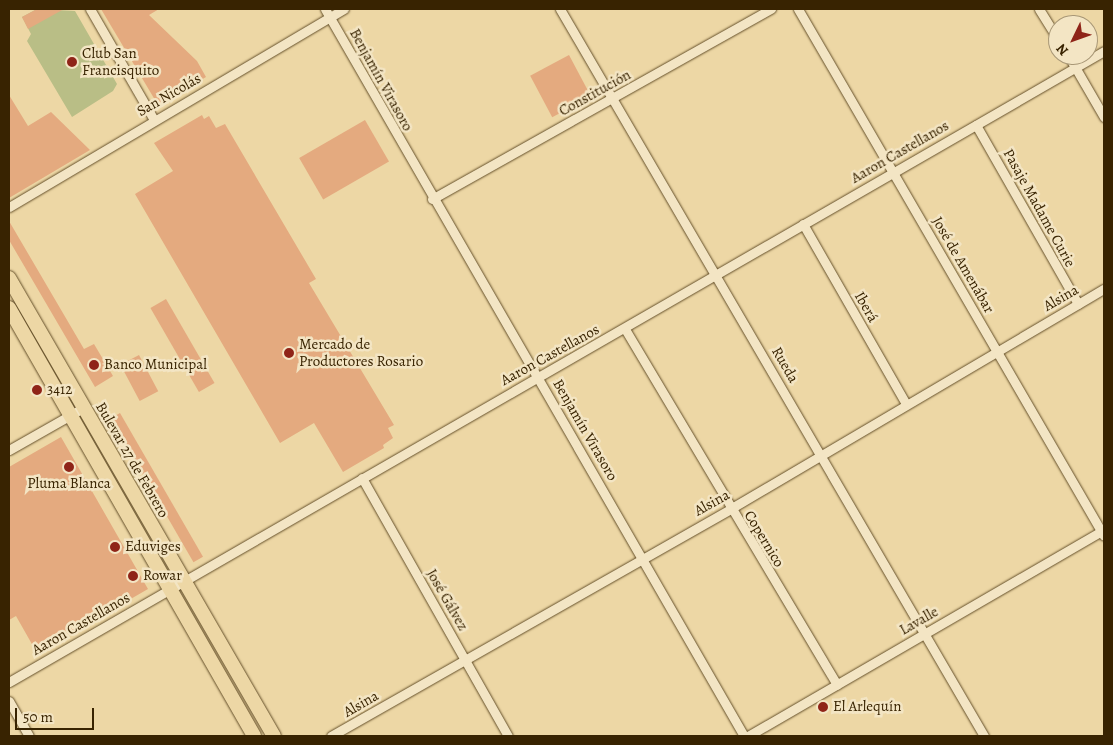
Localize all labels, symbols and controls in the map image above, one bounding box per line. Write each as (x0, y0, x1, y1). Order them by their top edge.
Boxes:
north arrow (1048, 15, 1098, 65)
street label: Benjamín Virasoro (345, 26, 417, 134)
text: N (1052, 40, 1073, 60)
place label: Club San Francisquito (82, 44, 159, 79)
marker: Club San Francisquito (66, 56, 78, 68)
street label: Constitución (556, 66, 634, 120)
street label: San Nicolás (134, 69, 204, 121)
street label: Aaron Castellanos (848, 117, 952, 187)
street label: Pasaje Madame Curie (999, 146, 1079, 270)
street label: José de Amenábar (928, 214, 998, 316)
street label: Alsina (1040, 281, 1082, 315)
street label: Iberá (850, 288, 882, 326)
street label: Aaron Castellanos (497, 320, 603, 390)
place label: Mercado de Productores Rosario (299, 335, 423, 370)
street label: Rueda (768, 344, 802, 386)
marker: Mercado de Productores Rosario (283, 347, 295, 359)
place label: Banco Municipal (104, 356, 207, 374)
marker: Banco Municipal (88, 359, 100, 371)
street label: Benjamín Virasoro (549, 376, 621, 484)
place label: 3412 (47, 381, 72, 399)
marker: 3412 (31, 384, 43, 396)
street label: Bulevar 27 de Febrero (92, 399, 172, 521)
marker: Pluma Blanca (63, 461, 75, 473)
place label: Pluma Blanca (27, 475, 111, 493)
street label: Alsina (691, 486, 733, 520)
street label: Copernico (740, 507, 788, 571)
place label: Eduviges (125, 538, 181, 556)
marker: Eduviges (109, 541, 121, 553)
street label: José Gálvez (422, 566, 472, 634)
place label: Rowar (143, 567, 182, 585)
marker: Rowar (127, 570, 139, 582)
street label: Aaron Castellanos (29, 589, 133, 659)
street label: Lavalle (896, 603, 942, 639)
street label: Alsina (340, 687, 382, 721)
scale bar (18, 698, 96, 730)
place label: El Arlequín (833, 698, 901, 716)
marker: El Arlequín (817, 701, 829, 713)
text: 50 m (23, 707, 53, 727)

